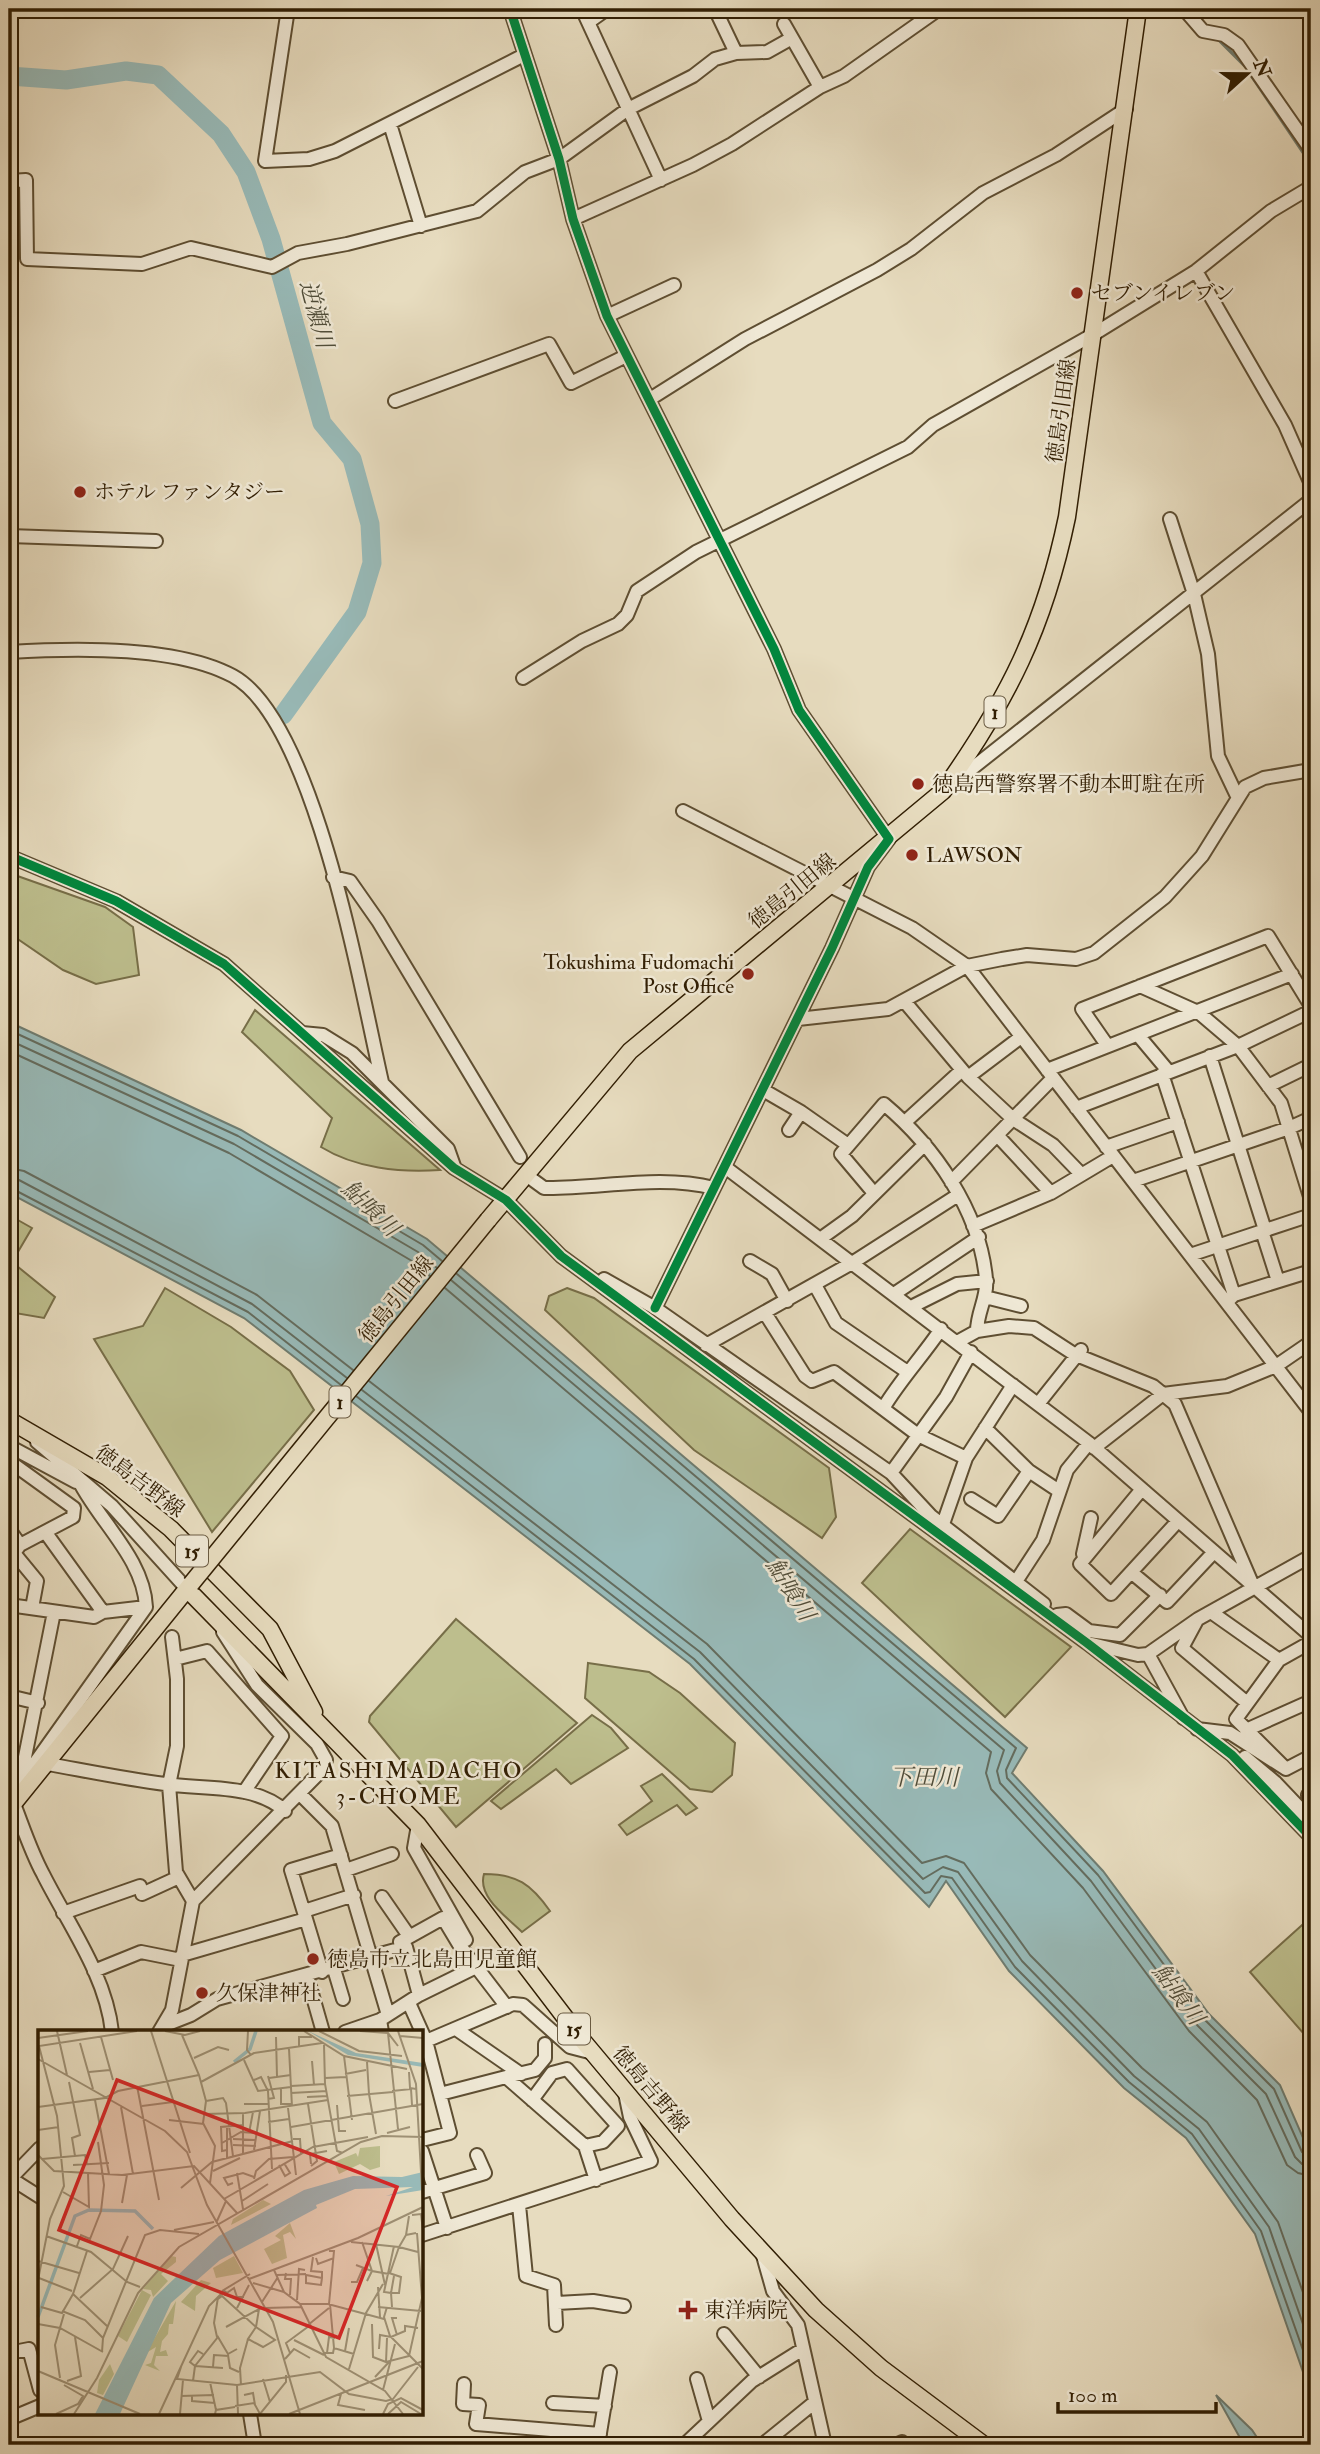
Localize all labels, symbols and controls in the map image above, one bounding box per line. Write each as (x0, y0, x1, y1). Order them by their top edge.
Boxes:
north arrow (1212, 38, 1282, 108)
text: N (1247, 55, 1277, 81)
water label: 逆瀬川 (294, 277, 340, 354)
place label: セブンイレブン (1091, 280, 1235, 307)
marker: セブンイレブン (1069, 285, 1085, 301)
street label: 徳島引田線 (1041, 357, 1082, 465)
place label: ホテル ファンタジー (94, 479, 285, 506)
marker: ホテル ファンタジー (72, 484, 88, 500)
road number: 1 (984, 696, 1006, 727)
place label: 徳島西警察署不動本町駐在所 (932, 771, 1205, 798)
marker: 徳島西警察署不動本町駐在所 (910, 776, 926, 792)
place label: LAWSON (926, 842, 1022, 869)
marker: LAWSON (904, 847, 920, 863)
street label: 徳島引田線 (743, 848, 842, 935)
place label: Tokushima Fudomachi Post Office (543, 949, 734, 1000)
marker: Tokushima Fudomachi Post Office (740, 966, 756, 982)
water label: 鮎喰川 (336, 1174, 408, 1245)
street label: 徳島引田線 (353, 1250, 440, 1349)
road number: 1 (330, 1386, 350, 1418)
street label: 徳島吉野線 (90, 1439, 190, 1524)
road number: 15 (176, 1536, 208, 1567)
water label: 鮎喰川 (760, 1552, 823, 1629)
district label: KITASHIMADACHO 3-CHOME (274, 1756, 524, 1811)
water label: 下田川 (890, 1763, 962, 1792)
place label: 徳島市立北島田児童館 (327, 1946, 537, 1973)
marker: 徳島市立北島田児童館 (305, 1951, 321, 1967)
water label: 鮎喰川 (1147, 1958, 1212, 2033)
place label: 久保津神社 (216, 1980, 321, 2007)
marker: 久保津神社 (194, 1985, 210, 2001)
road number: 15 (558, 2013, 590, 2044)
inset map (38, 2030, 424, 2416)
street label: 徳島吉野線 (607, 2040, 695, 2138)
place label: 東洋病院 (704, 2297, 788, 2324)
marker: 東洋病院 (678, 2300, 698, 2320)
scale bar (1058, 2370, 1215, 2414)
text: 100 m (1068, 2382, 1118, 2409)

